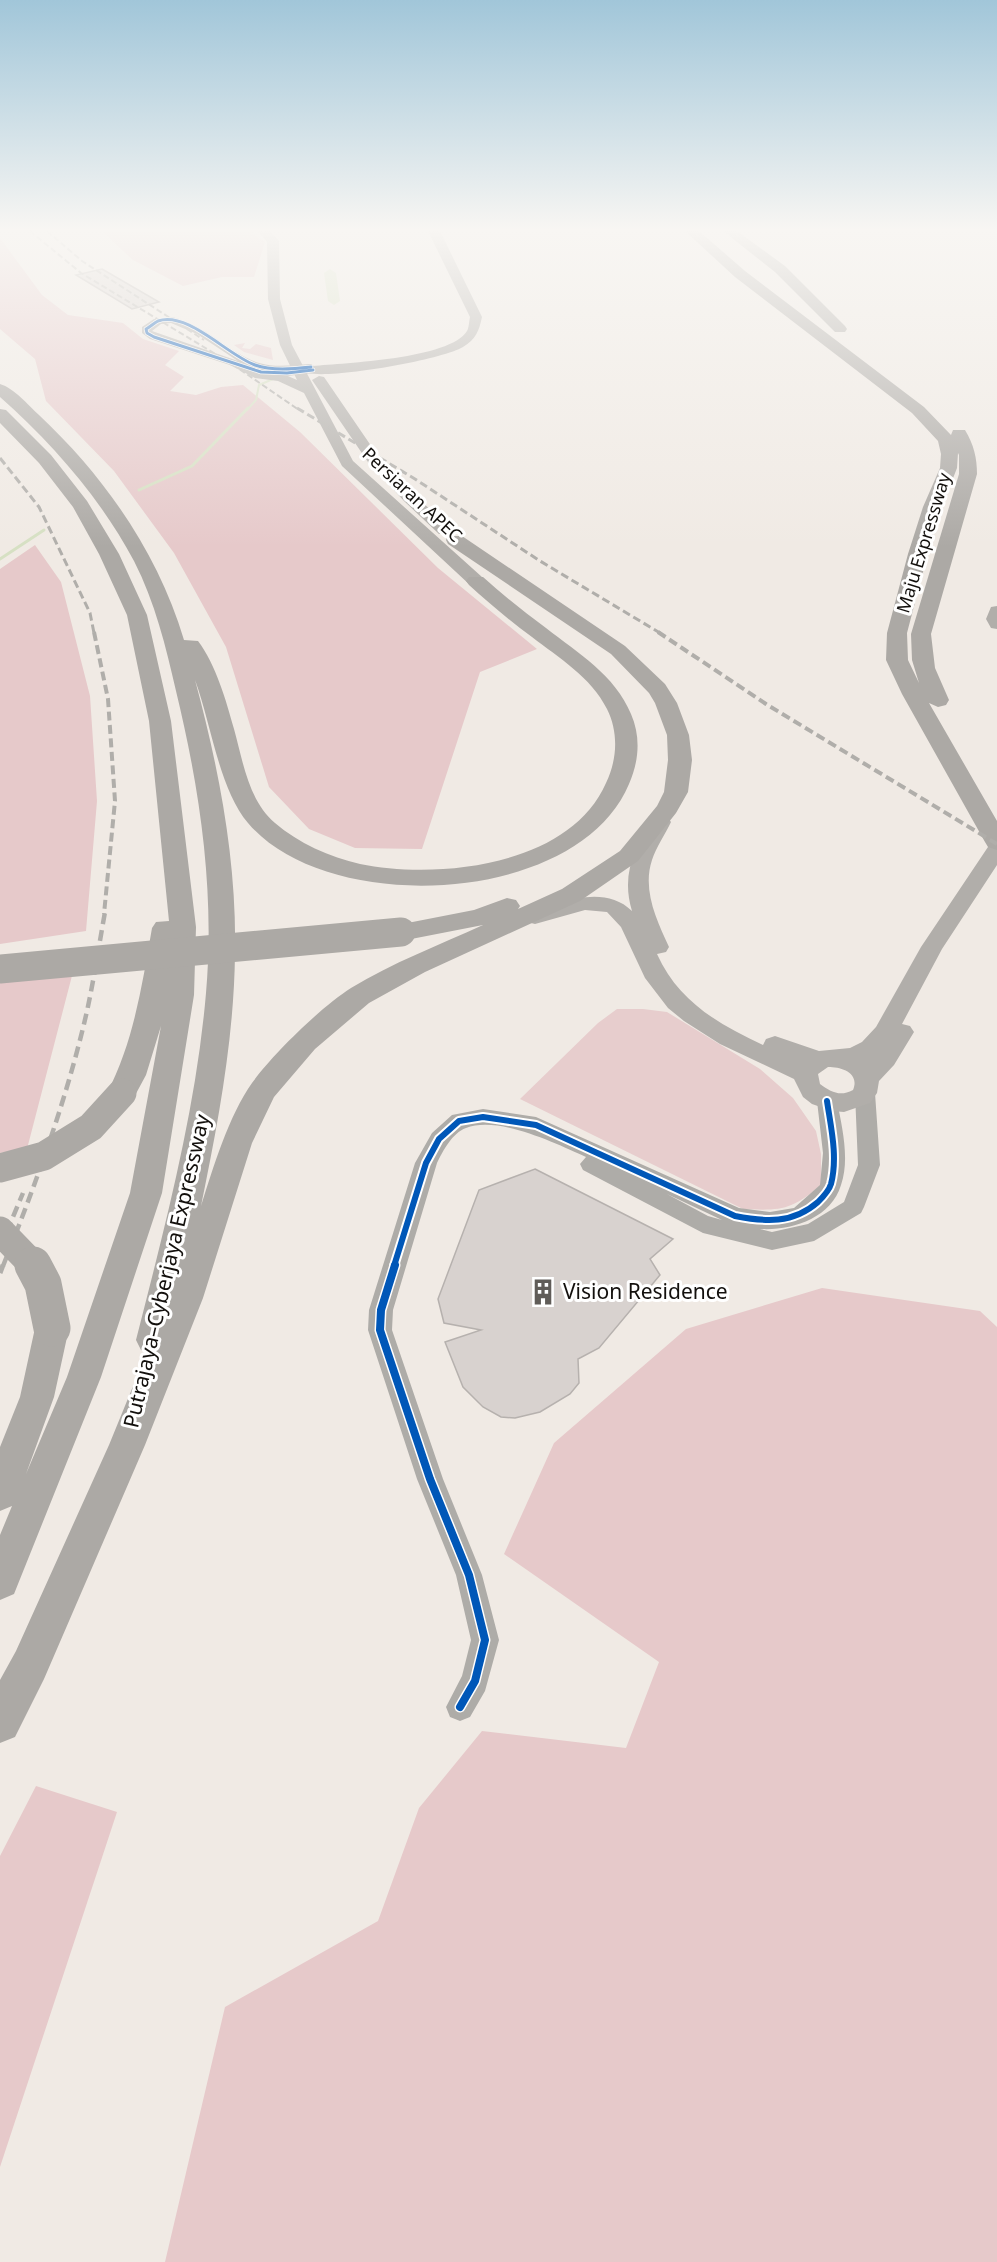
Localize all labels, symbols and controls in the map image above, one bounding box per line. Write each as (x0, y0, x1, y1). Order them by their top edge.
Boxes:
street label: Persiaran APEC (357, 442, 468, 547)
street label: Maju Expressway (890, 469, 956, 616)
street label: Putrajaya–Cyberjaya Expressway (116, 1111, 216, 1430)
building icon: Vision Residence (528, 1277, 558, 1307)
place label: Vision Residence (563, 1277, 728, 1305)

